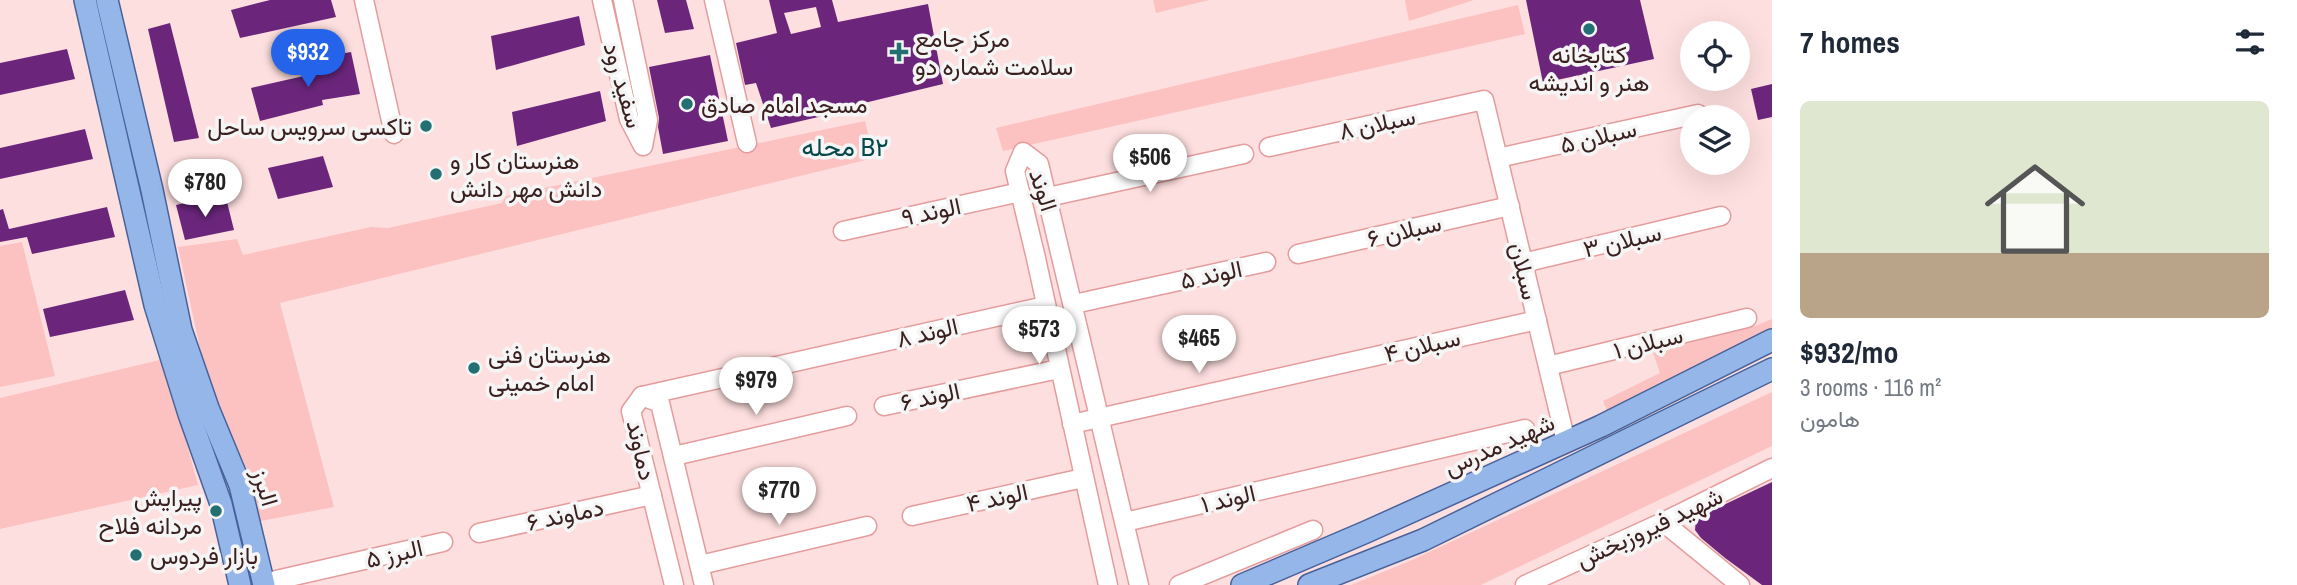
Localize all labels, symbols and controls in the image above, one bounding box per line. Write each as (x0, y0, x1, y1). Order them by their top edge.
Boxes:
marker: کتابخانه هنر و اندیشه (1581, 21, 1597, 37)
map controls (1680, 21, 1750, 175)
button: locate (1680, 21, 1750, 91)
place label: مرکز جامع سلامت شماره دو (915, 22, 1073, 82)
text: 7 homes (1800, 22, 1900, 62)
icon: filters (2231, 23, 2269, 61)
pin: $932 (267, 29, 349, 89)
text: $932 (287, 36, 329, 67)
street label: سفید رود (597, 38, 651, 132)
place label: کتابخانه هنر و اندیشه (1529, 38, 1650, 98)
marker: مرکز جامع سلامت شماره دو (889, 42, 909, 62)
place label: مسجد امام صادق (701, 88, 868, 121)
marker: مسجد امام صادق (679, 96, 695, 112)
street label: سبلان ۸ (1336, 99, 1418, 147)
button: layers (1680, 105, 1750, 175)
place label: تاکسی سرویس ساحل (207, 110, 412, 142)
street label: سبلان ۵ (1557, 112, 1639, 160)
marker: تاکسی سرویس ساحل (418, 118, 434, 134)
district label: محله B۲ (801, 129, 889, 164)
pin: $506 (1109, 134, 1191, 194)
text: $506 (1129, 141, 1171, 172)
place label: هنرستان کار و دانش مهر دانش (450, 144, 602, 204)
icon: home (1972, 146, 2098, 272)
pin: $780 (164, 160, 246, 219)
street label: الوند (1022, 165, 1066, 215)
text: $780 (184, 166, 226, 197)
marker: هنرستان کار و دانش مهر دانش (428, 166, 444, 182)
street label: الوند ۹ (898, 189, 964, 233)
street label: سبلان ۶ (1364, 206, 1444, 254)
street label: سبلان ۳ (1580, 215, 1664, 265)
street label: سبلان (1503, 239, 1547, 303)
street label: الوند ۵ (1177, 252, 1245, 296)
pin: $573 (998, 306, 1080, 366)
street label: الوند ۸ (893, 309, 961, 355)
text: $573 (1018, 313, 1060, 344)
pin: $465 (1158, 316, 1240, 375)
street label: سبلان ۱ (1610, 318, 1686, 366)
street label: سبلان ۴ (1381, 321, 1463, 369)
text: $465 (1178, 322, 1220, 353)
text: $932/mo (1800, 332, 1898, 372)
place label: هنرستان فنی امام خمینی (488, 338, 611, 399)
pin: $979 (715, 358, 797, 417)
marker: هنرستان فنی امام خمینی (466, 360, 482, 376)
text: $979 (735, 364, 777, 395)
text: 3 rooms · 116 m² (1800, 372, 1941, 403)
street label: الوند ۶ (897, 374, 963, 418)
text: هامون (1800, 403, 1860, 434)
street label: شهید مدرس (1439, 405, 1559, 483)
street label: دماوند (620, 417, 664, 483)
street label: البرز (245, 463, 287, 510)
pin: $770 (738, 468, 820, 527)
text: $770 (758, 474, 800, 505)
street label: الوند ۴ (963, 475, 1031, 519)
street label: الوند ۱ (1198, 476, 1258, 520)
street label: شهید فیروزبخش (1570, 479, 1728, 575)
place label: پیرایش مردانه فلاح (99, 481, 202, 542)
street label: دماوند ۶ (524, 490, 606, 538)
marker: پیرایش مردانه فلاح (208, 503, 224, 519)
street label: البرز ۵ (362, 531, 426, 575)
place label: بازار فردوس (150, 539, 258, 571)
marker: بازار فردوس (128, 547, 144, 563)

